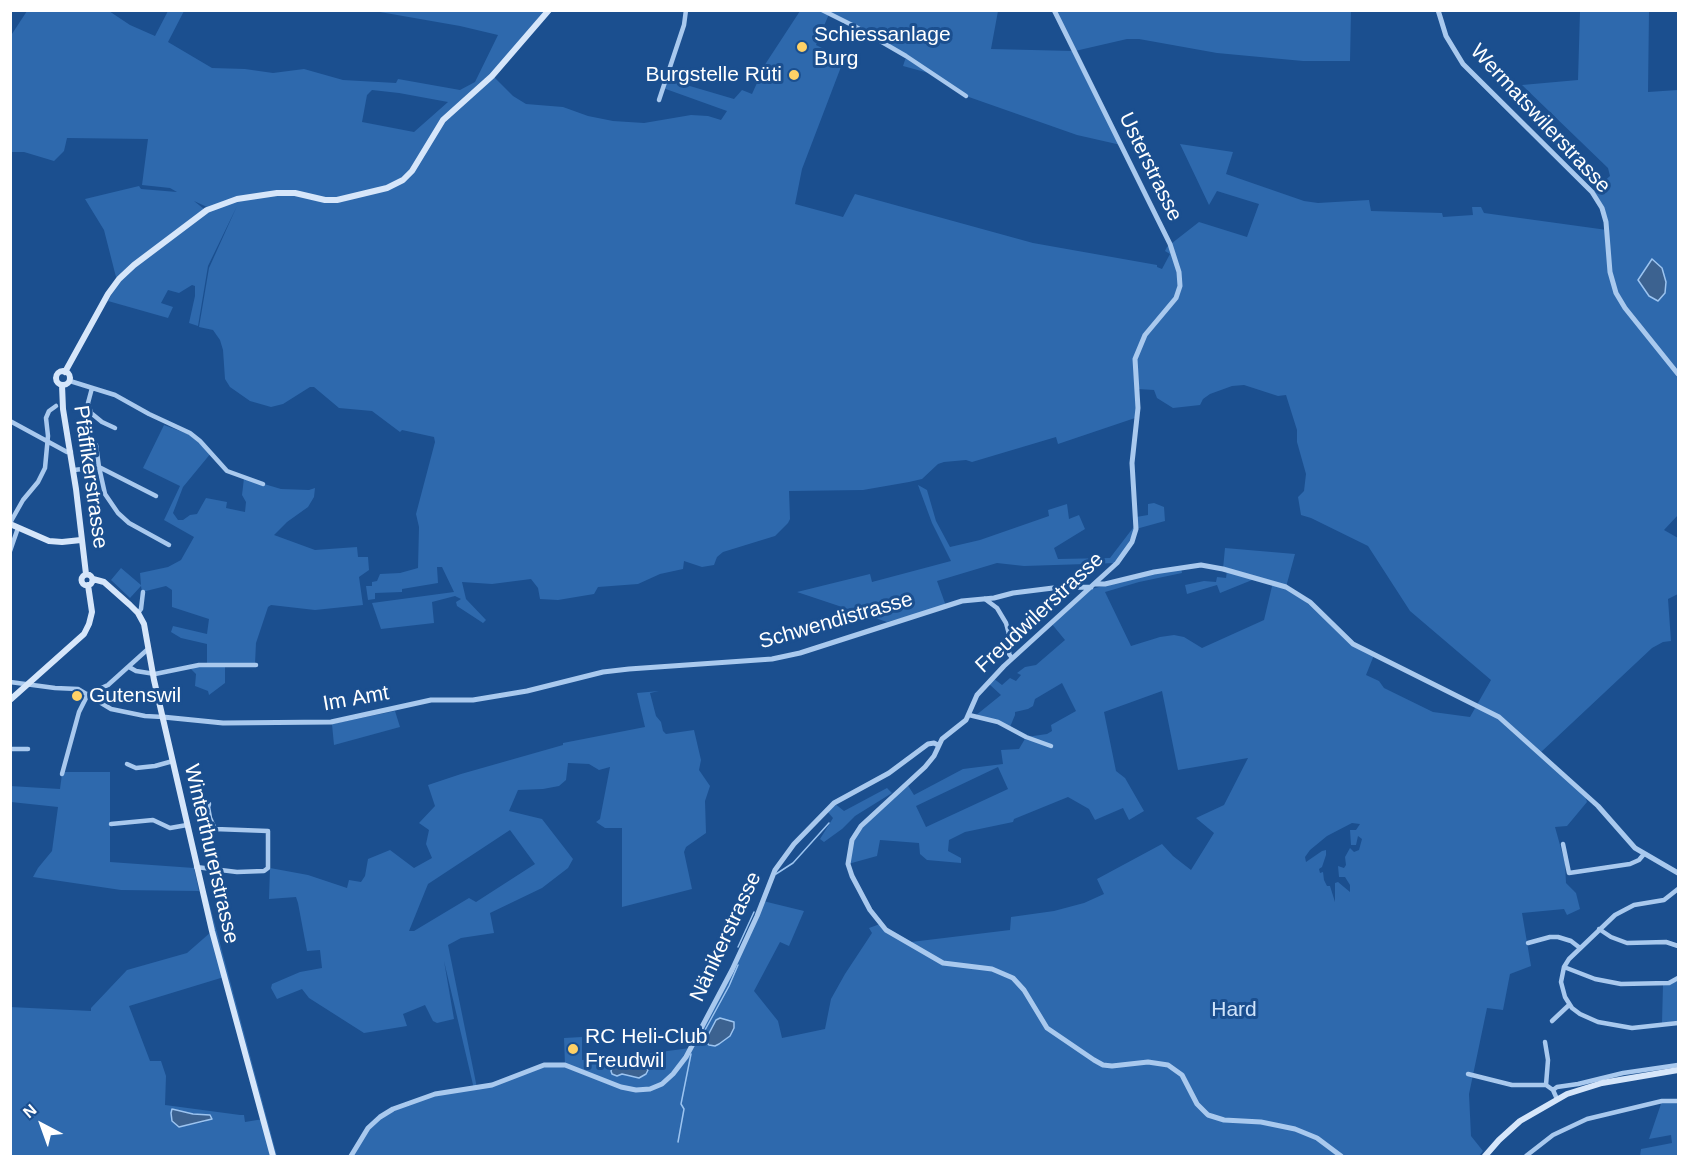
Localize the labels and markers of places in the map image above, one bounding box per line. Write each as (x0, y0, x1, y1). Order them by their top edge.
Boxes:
place label: Schiessanlage Burg (814, 22, 951, 72)
marker: Schiessanlage Burg (795, 40, 809, 54)
place label: Burgstelle Rüti (645, 62, 782, 88)
marker: Burgstelle Rüti (787, 68, 801, 82)
place label: Gutenswil (89, 683, 181, 709)
marker: Gutenswil (70, 689, 84, 703)
place label: RC Heli-Club Freudwil (585, 1024, 708, 1074)
marker: RC Heli-Club Freudwil (566, 1042, 580, 1056)

